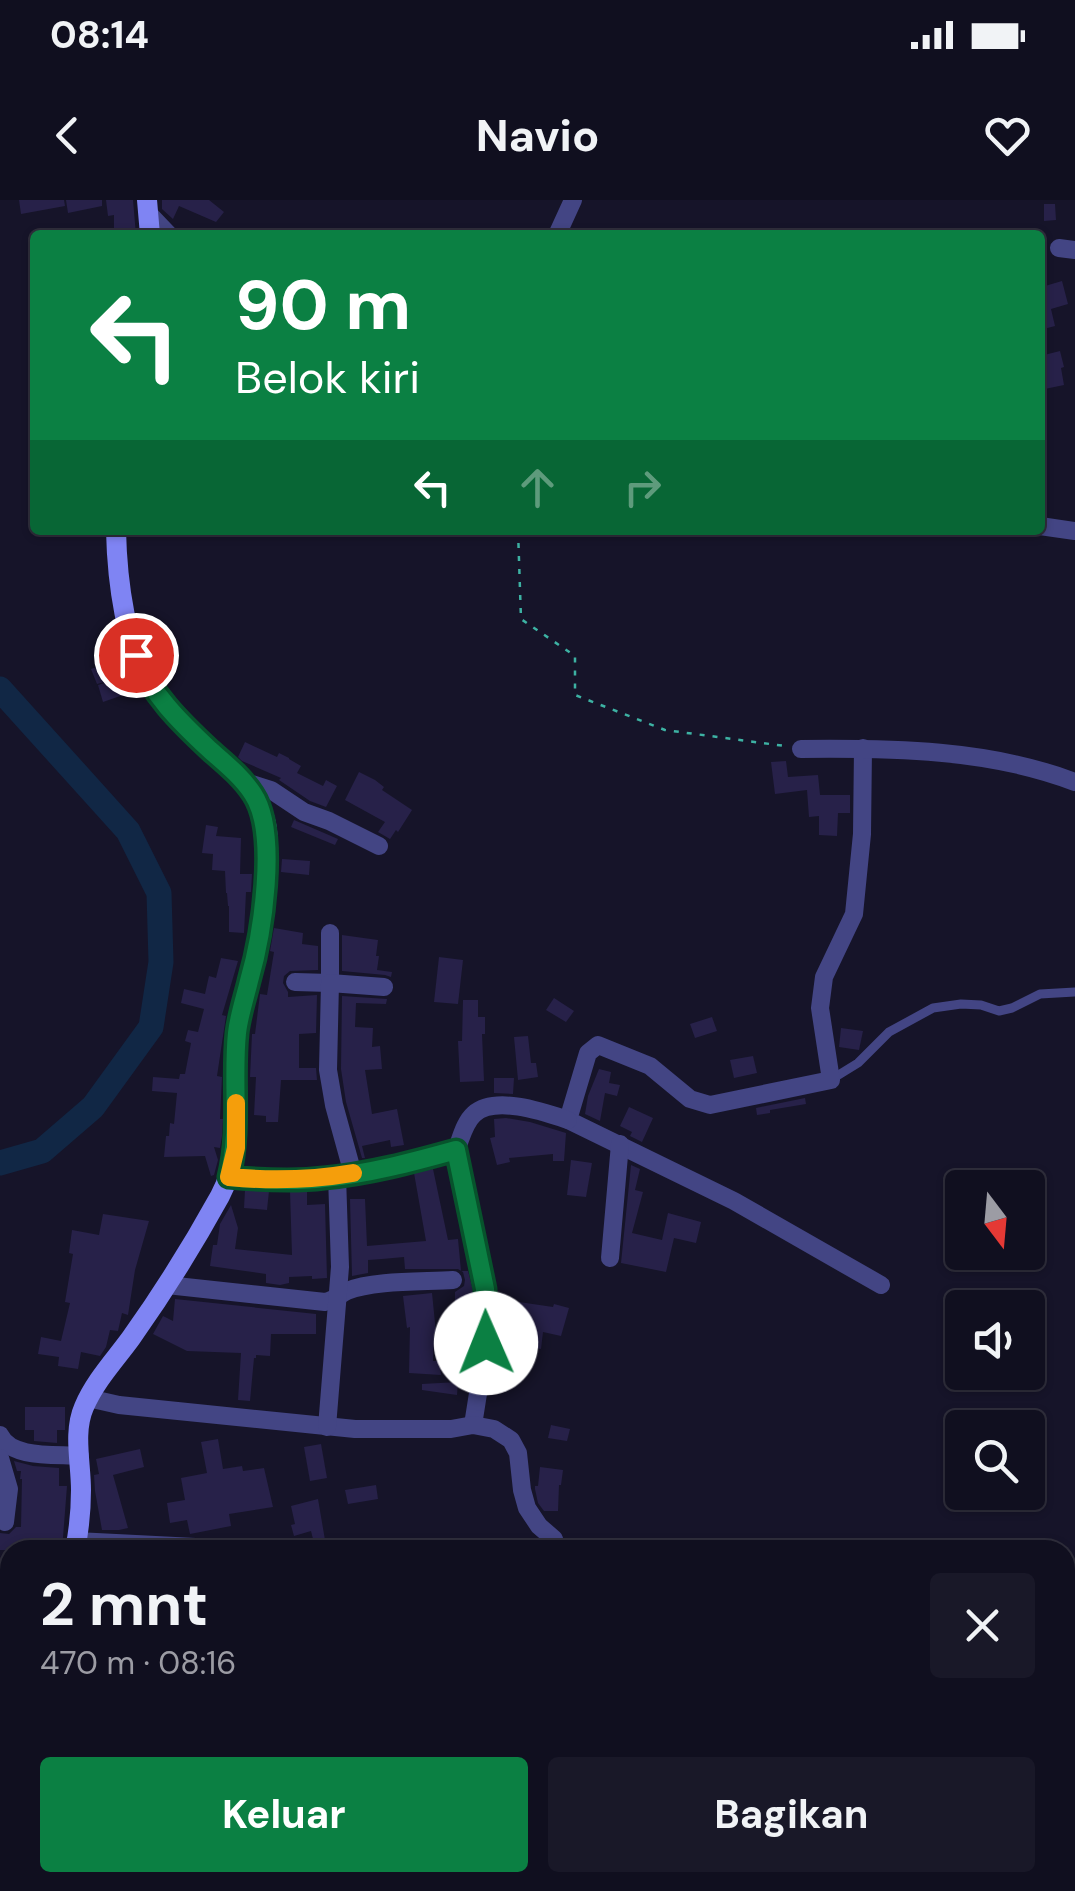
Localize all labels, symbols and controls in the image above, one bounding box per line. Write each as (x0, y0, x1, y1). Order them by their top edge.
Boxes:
text: 08:14 (50, 10, 149, 60)
text: Navio (476, 106, 599, 165)
icon: back (40, 108, 95, 163)
icon: heart (980, 108, 1035, 163)
text: 90 m (235, 260, 411, 351)
icon: left (70, 270, 200, 400)
text: Belok kiri (235, 348, 420, 407)
icon: left (405, 460, 460, 515)
icon: ahead (510, 460, 565, 515)
icon: right (615, 460, 670, 515)
pin (94, 613, 179, 698)
icon: arrive (109, 628, 164, 683)
north arrow (945, 1170, 1045, 1270)
map controls (945, 1170, 1045, 1510)
button: sound (945, 1290, 1045, 1390)
position arrow (434, 1291, 538, 1395)
button: search (945, 1410, 1045, 1510)
text: 2 mnt (40, 1565, 208, 1644)
button: close (930, 1573, 1035, 1678)
text: 470 m · 08:16 (40, 1642, 236, 1684)
button: Keluar (40, 1757, 528, 1872)
button: Bagikan (548, 1757, 1035, 1872)

